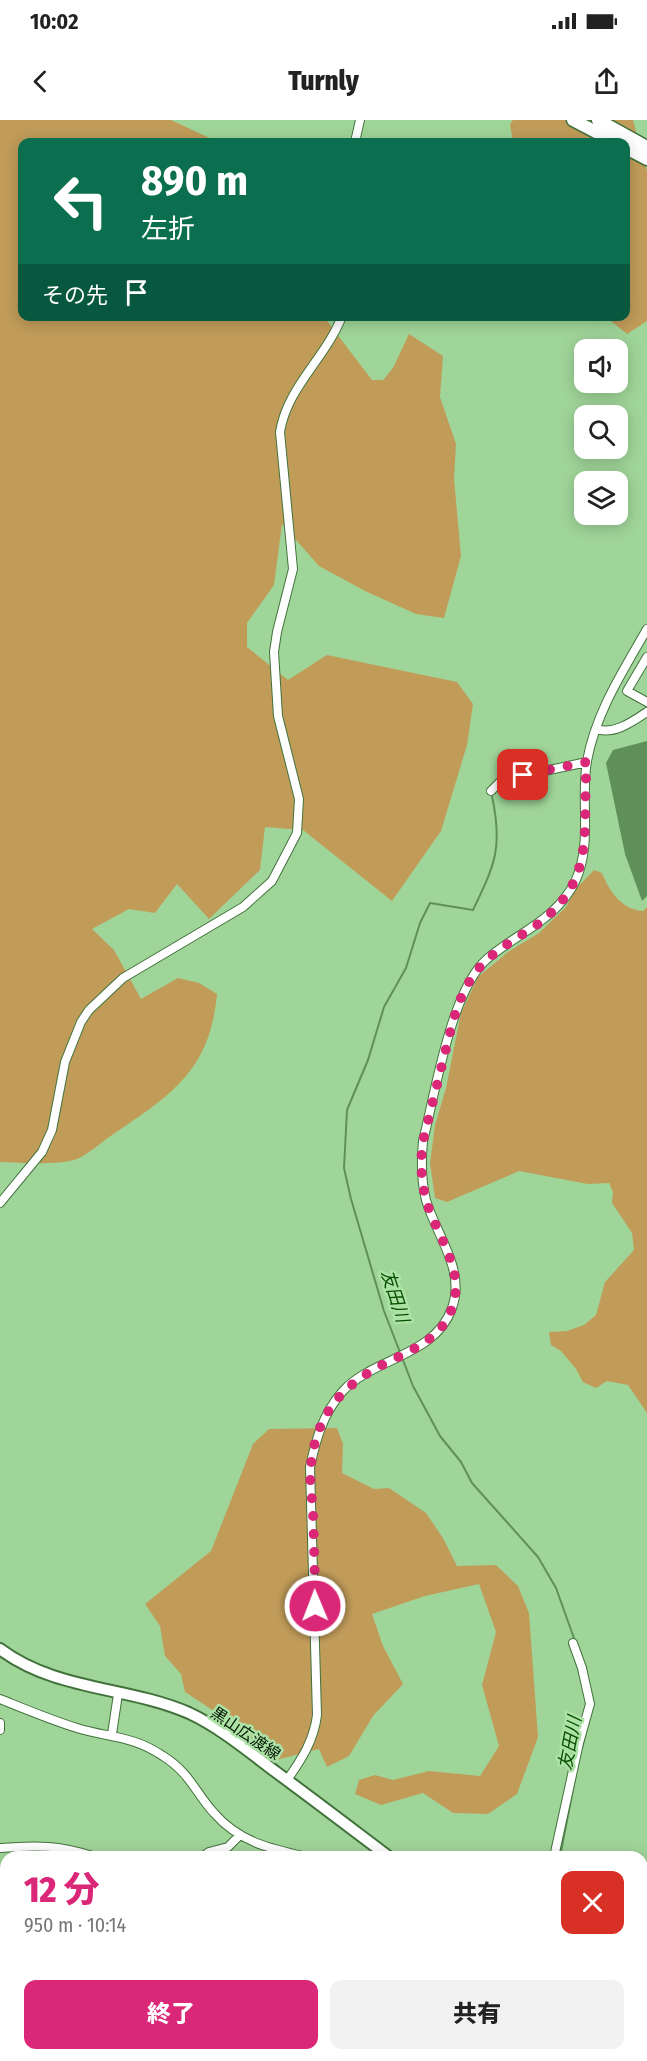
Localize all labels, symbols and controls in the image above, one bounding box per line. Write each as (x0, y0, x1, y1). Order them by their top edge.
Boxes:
text: 10:02 (30, 8, 78, 35)
icon: back (24, 65, 57, 98)
text: Turnly (288, 65, 359, 97)
icon: share (590, 65, 623, 98)
text: 890 m (141, 156, 248, 206)
icon: left (42, 162, 120, 240)
text: 左折 (141, 213, 195, 245)
icon: arrive (120, 276, 153, 309)
text: その先 (42, 282, 108, 309)
map controls (574, 339, 628, 525)
button: sound (574, 339, 628, 393)
button: search (574, 405, 628, 459)
button: layers (574, 471, 628, 525)
pin (497, 749, 548, 800)
icon: arrive (506, 758, 539, 791)
water label: 友田川 (376, 1267, 414, 1327)
position arrow (283, 1574, 347, 1638)
street label: 黒山広渡線 (207, 1703, 284, 1764)
water label: 友田川 (554, 1712, 586, 1772)
text: 12 分 (24, 1868, 100, 1912)
button: close (561, 1871, 624, 1934)
text: 950 m · 10:14 (24, 1913, 126, 1937)
button: 終了 (24, 1980, 318, 2049)
button: 共有 (330, 1980, 624, 2049)

